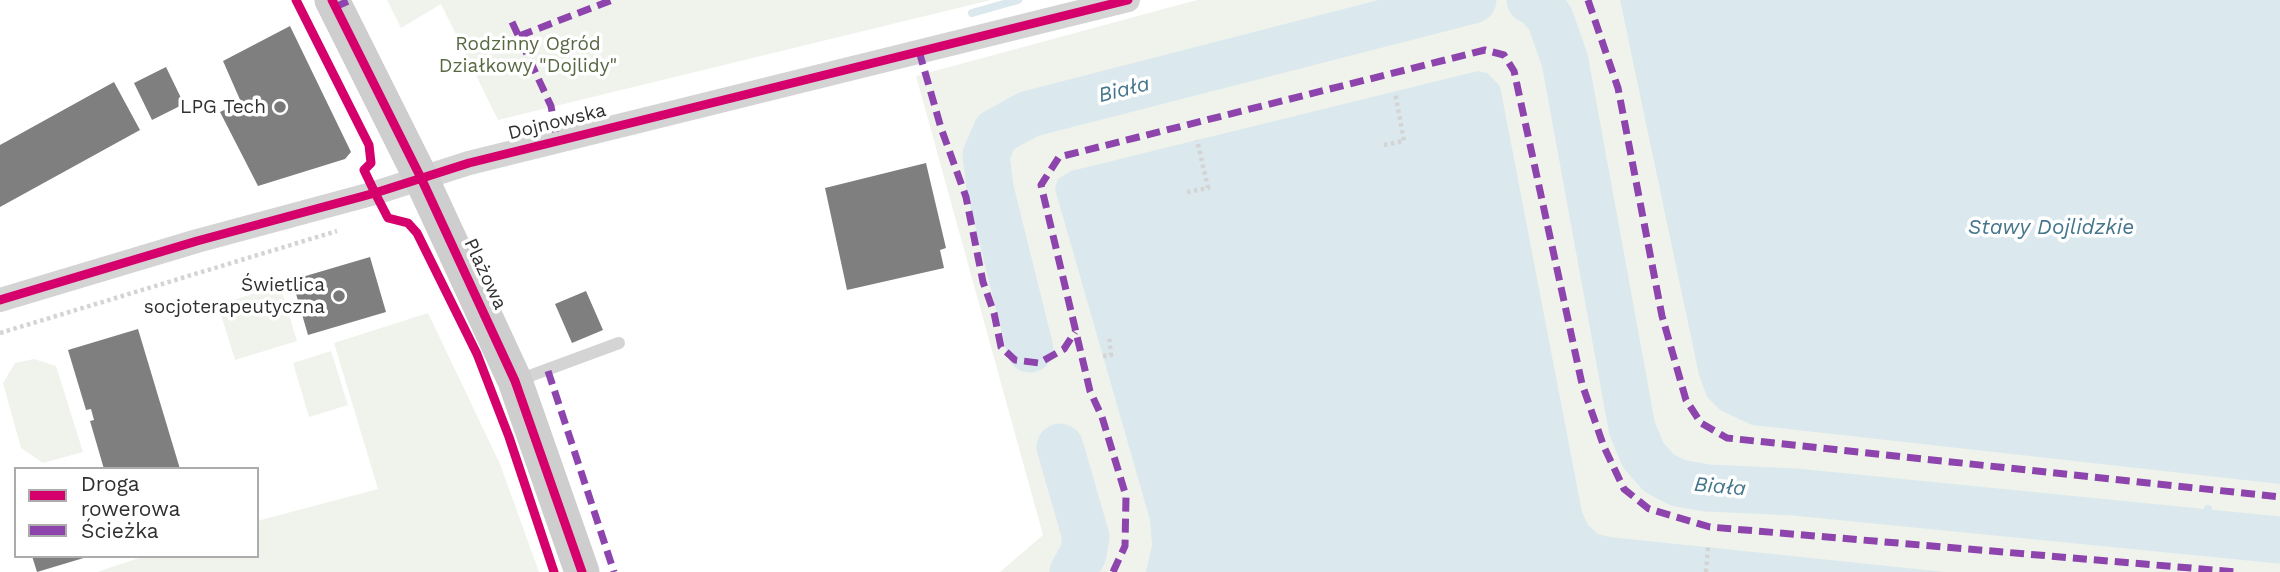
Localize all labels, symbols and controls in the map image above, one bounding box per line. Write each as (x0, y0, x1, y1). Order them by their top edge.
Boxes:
park label: Rodzinny Ogród Działkowy "Dojlidy" (439, 33, 617, 77)
water label: Biała (1096, 71, 1152, 109)
place label: LPG Tech (180, 96, 266, 118)
marker: LPG Tech (272, 99, 288, 115)
street label: Dojnowska (506, 99, 608, 145)
water label: Stawy Dojlidzkie (1968, 215, 2134, 241)
street label: Plażowa (459, 235, 511, 313)
place label: Świetlica socjoterapeutyczna (144, 274, 325, 318)
marker: Świetlica socjoterapeutyczna (331, 288, 347, 304)
legend (14, 467, 259, 558)
text: Droga rowerowa (81, 471, 180, 521)
water label: Biała (1693, 472, 1747, 502)
text: Ścieżka (81, 518, 159, 543)

